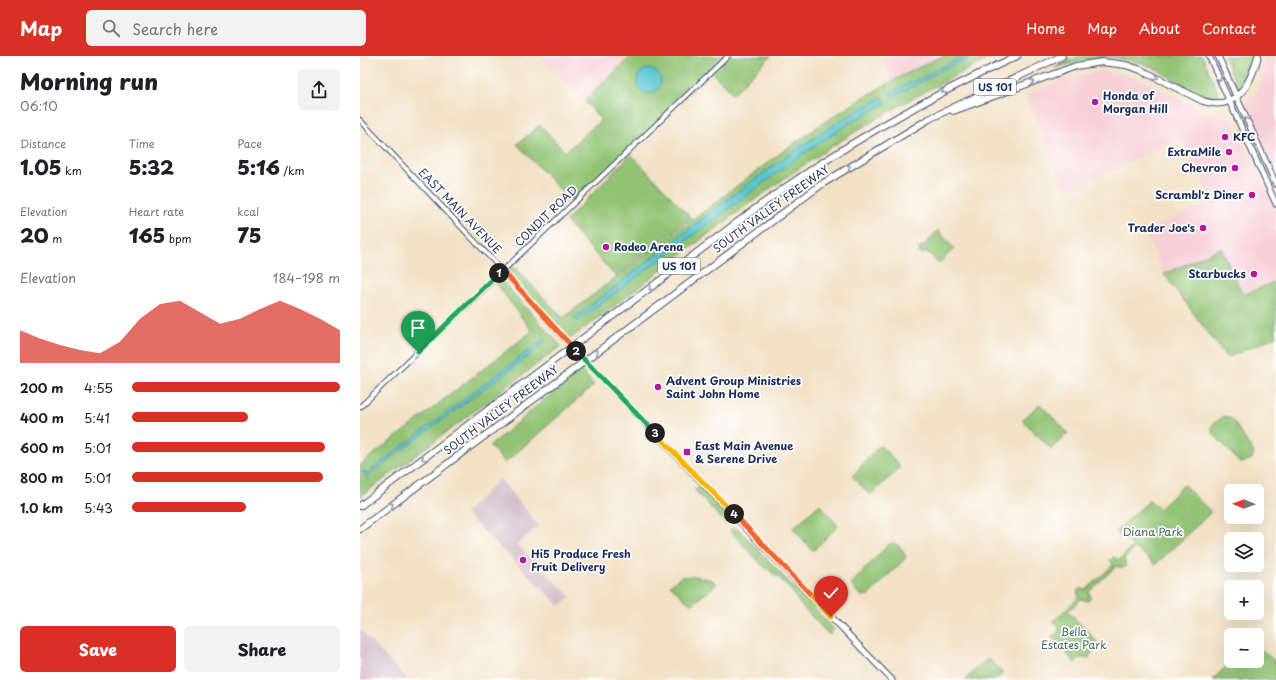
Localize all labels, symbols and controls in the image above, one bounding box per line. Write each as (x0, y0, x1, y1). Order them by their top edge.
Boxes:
search box (86, 10, 366, 46)
text: Map (20, 14, 62, 42)
icon: search (100, 17, 122, 39)
text: Search here (132, 17, 218, 40)
text: Home (1026, 18, 1065, 39)
text: Map (1087, 18, 1117, 39)
text: About (1139, 18, 1180, 39)
text: Contact (1202, 18, 1256, 39)
text: Morning run (20, 64, 158, 97)
button: share (298, 69, 340, 111)
one-way arrow (1152, 72, 1159, 80)
one-way arrow (1214, 75, 1222, 82)
one-way arrow (1028, 78, 1035, 87)
road number: US 101 (974, 79, 1016, 95)
one-way arrow (941, 86, 948, 94)
place label: Honda of Morgan Hill (1103, 87, 1168, 117)
text: 06:10 (20, 96, 58, 115)
marker: Honda of Morgan Hill (1090, 97, 1100, 107)
one-way arrow (1243, 117, 1251, 124)
place label: KFC (1233, 128, 1255, 145)
marker: KFC (1220, 132, 1230, 142)
text: Distance (20, 135, 66, 152)
text: Time (129, 135, 155, 152)
text: Pace (237, 135, 262, 152)
place label: ExtraMile (1167, 143, 1222, 160)
marker: ExtraMile (1224, 147, 1234, 157)
text: 1.05 (20, 152, 62, 182)
text: 5:32 (129, 152, 174, 182)
text: 5:16 (237, 152, 280, 182)
place label: Chevron (1181, 159, 1227, 176)
street label: SOUTH VALLEY FREEWAY (709, 160, 833, 257)
text: km (62, 162, 82, 179)
text: /km (280, 162, 304, 179)
marker: Chevron (1230, 163, 1240, 173)
street label: EAST MAIN AVENUE (415, 164, 506, 257)
one-way arrow (844, 165, 851, 172)
street label: CONDIT ROAD (510, 181, 581, 250)
place label: Scrambl'z Diner (1155, 186, 1244, 203)
marker: Scrambl'z Diner (1247, 190, 1257, 200)
text: Elevation (20, 203, 67, 220)
text: Heart rate (129, 203, 184, 220)
text: kcal (237, 203, 259, 220)
place label: Trader Joe's (1128, 219, 1195, 236)
text: 20 (20, 220, 49, 250)
text: 165 (129, 220, 165, 250)
text: 75 (237, 220, 261, 250)
marker: Trader Joe's (1198, 223, 1208, 233)
text: m (49, 230, 62, 247)
text: bpm (165, 230, 192, 247)
place label: Rodeo Arena (614, 238, 684, 255)
marker: Rodeo Arena (601, 242, 611, 252)
road number: US 101 (658, 258, 700, 274)
pin: 1 (489, 263, 509, 283)
text: 1 (496, 264, 502, 281)
place label: Starbucks (1188, 265, 1247, 282)
text: Elevation (20, 268, 76, 287)
text: 184–198 m (273, 268, 340, 287)
marker: Starbucks (1249, 269, 1259, 279)
one-way arrow (648, 283, 655, 290)
pin (401, 311, 435, 352)
icon: arrive (407, 317, 429, 339)
pin: 2 (566, 341, 586, 361)
text: 2 (572, 342, 580, 359)
one-way arrow (592, 349, 599, 356)
street label: SOUTH VALLEY FREEWAY (440, 360, 562, 459)
place label: Advent Group Ministries Saint John Home (666, 372, 801, 402)
text: 200 m (20, 378, 64, 397)
text: 4:55 (84, 378, 113, 397)
marker: Advent Group Ministries Saint John Home (653, 382, 663, 392)
text: 400 m (20, 408, 64, 427)
text: 5:41 (84, 408, 110, 427)
pin: 3 (645, 423, 665, 443)
text: 3 (651, 424, 659, 441)
place label: East Main Avenue & Serene Drive (695, 437, 793, 467)
text: 600 m (20, 438, 64, 457)
text: 5:01 (84, 438, 111, 457)
marker: East Main Avenue & Serene Drive (682, 447, 692, 457)
one-way arrow (421, 453, 428, 460)
text: 800 m (20, 468, 63, 487)
text: 5:01 (84, 468, 111, 487)
north arrow (1224, 484, 1264, 524)
map controls (1224, 484, 1264, 668)
text: 1.0 km (20, 498, 63, 517)
text: 5:43 (84, 498, 113, 517)
one-way arrow (387, 503, 394, 510)
pin: 4 (724, 504, 744, 524)
text: 4 (730, 505, 738, 522)
park label: Diana Park (1123, 523, 1183, 540)
button: layers (1224, 532, 1264, 572)
place label: Hi5 Produce Fresh Fruit Delivery (531, 545, 631, 575)
marker: Hi5 Produce Fresh Fruit Delivery (518, 555, 528, 565)
pin (814, 576, 848, 617)
button: + (1224, 580, 1264, 620)
icon: check (820, 582, 842, 604)
park label: Bella Estates Park (1041, 623, 1107, 653)
button: Save (20, 626, 176, 672)
button: Share (184, 626, 340, 672)
button: − (1224, 628, 1264, 668)

